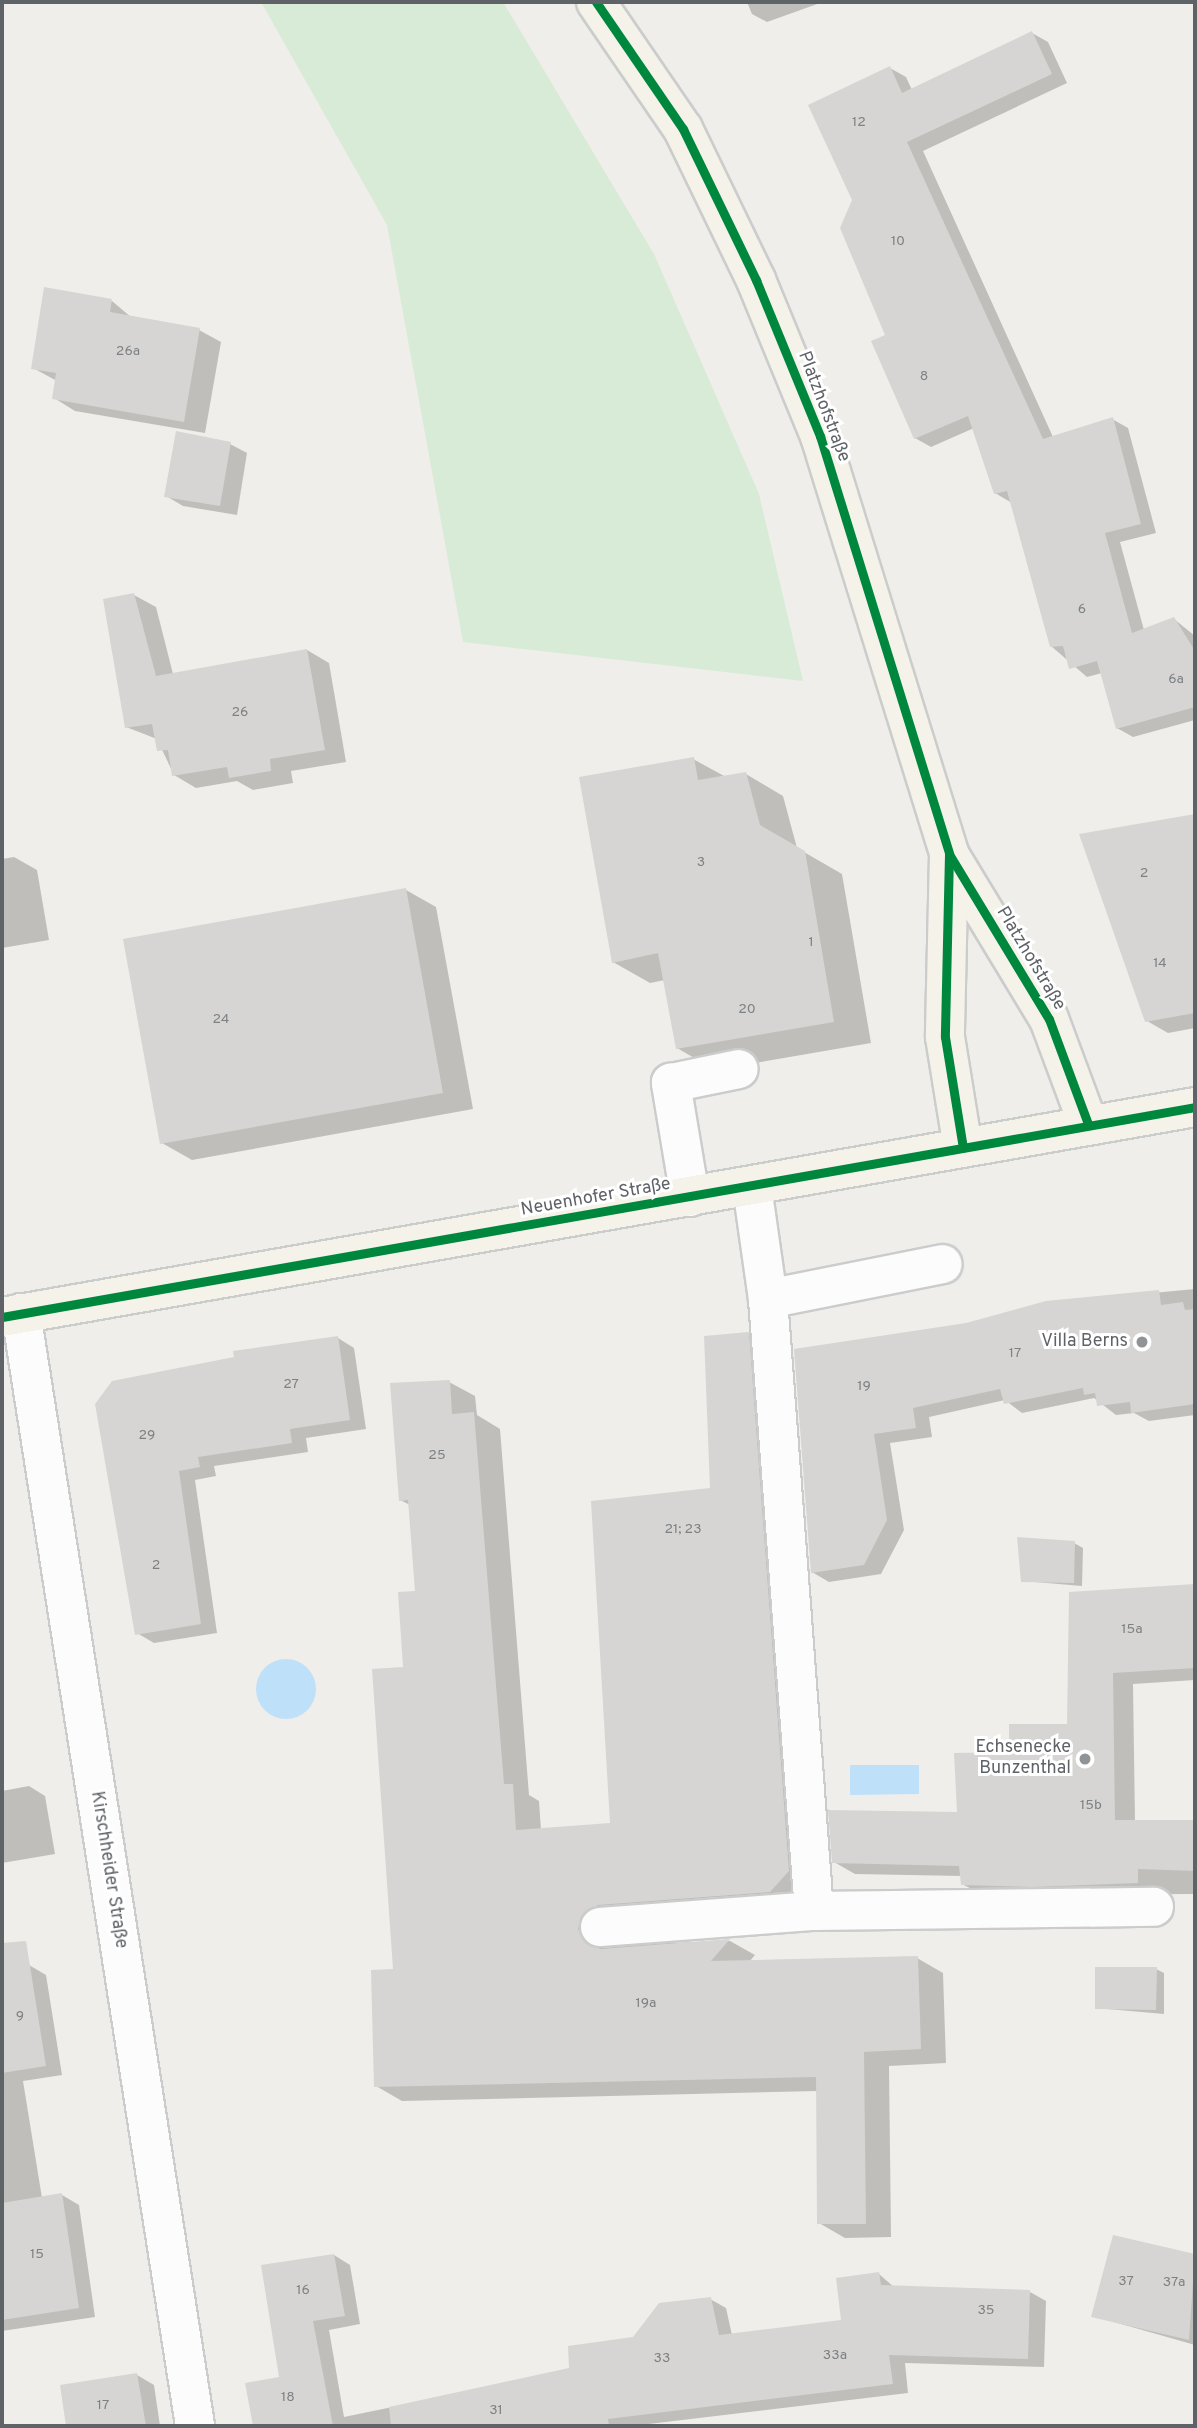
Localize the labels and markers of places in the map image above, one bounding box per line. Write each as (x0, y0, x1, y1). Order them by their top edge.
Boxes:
place label: Villa Berns (1041, 1331, 1128, 1353)
marker: Villa Berns (1134, 1334, 1150, 1350)
place label: Echsenecke Bunzenthal (975, 1738, 1071, 1780)
marker: Echsenecke Bunzenthal (1077, 1751, 1093, 1767)

